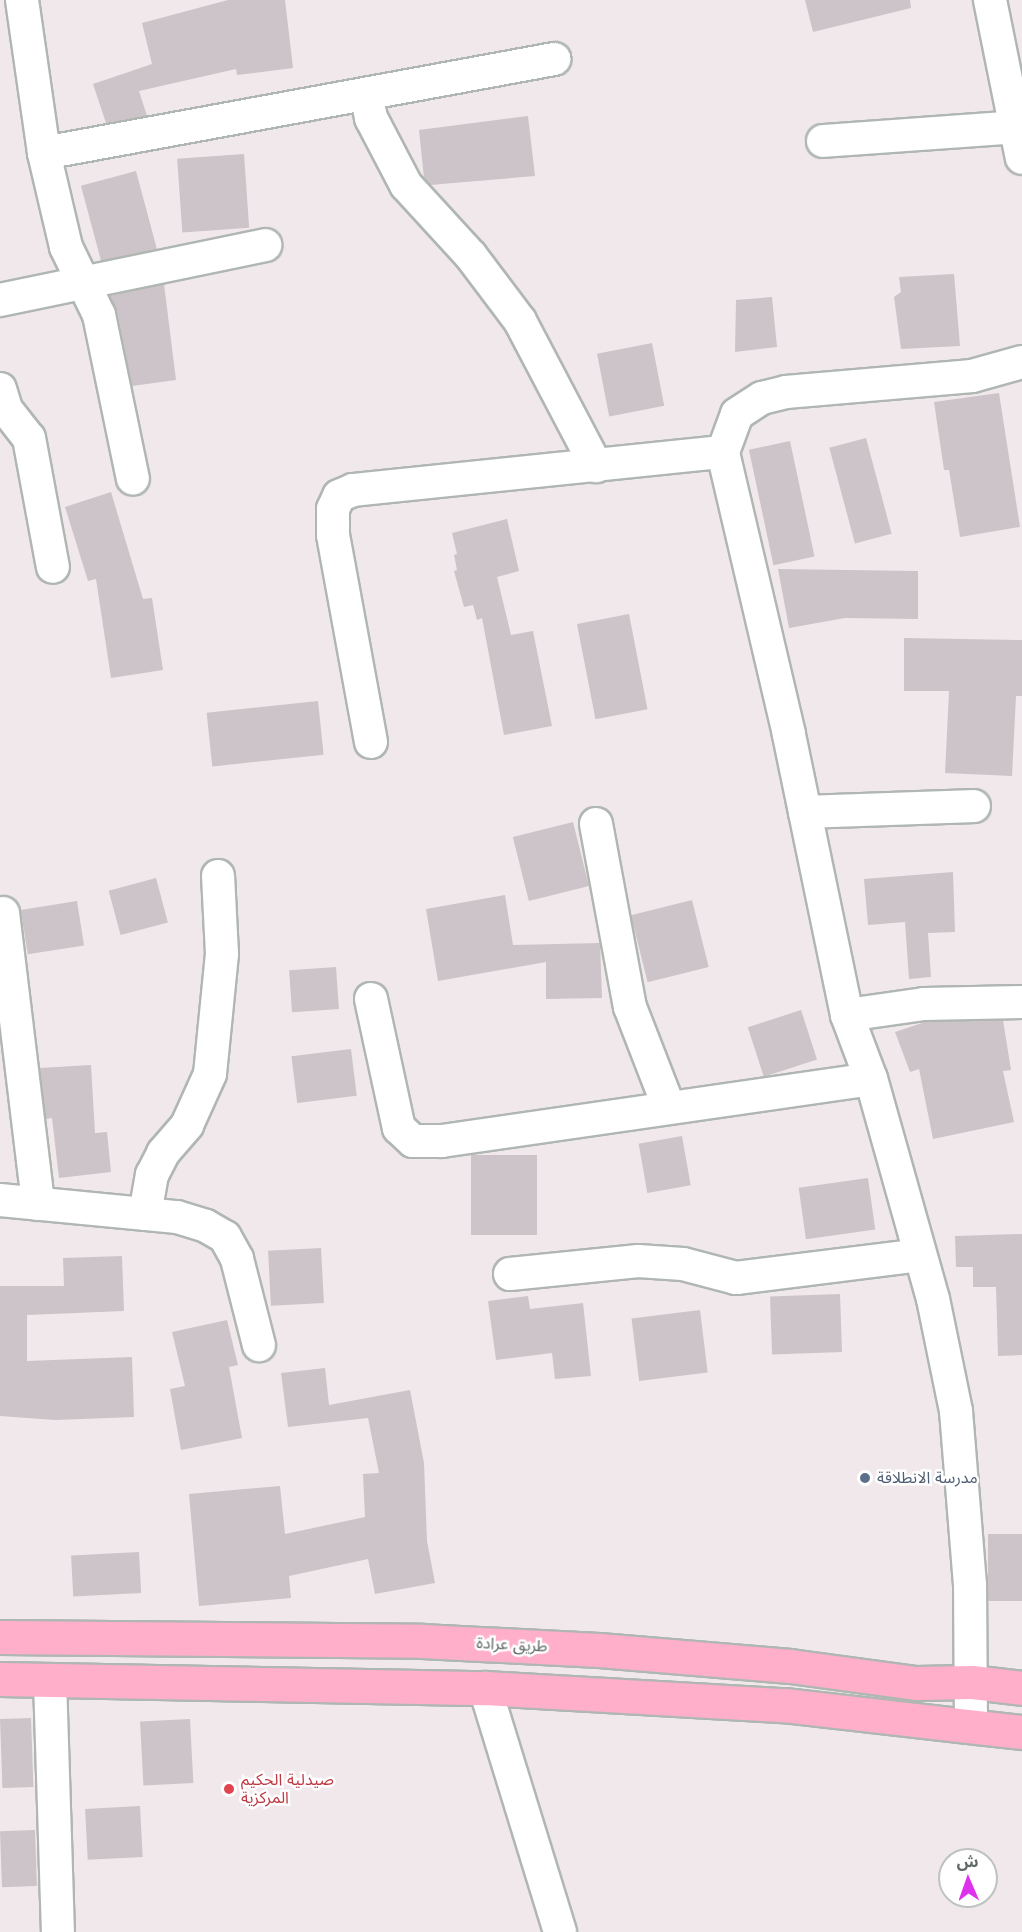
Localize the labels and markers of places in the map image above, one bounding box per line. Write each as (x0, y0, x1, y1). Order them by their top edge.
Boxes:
place label: مدرسة الانطلاقة (877, 1468, 978, 1488)
marker: مدرسة الانطلاقة (858, 1471, 872, 1485)
place label: صيدلية الحكيم المركزية (241, 1770, 334, 1808)
marker: صيدلية الحكيم المركزية (222, 1782, 236, 1796)

